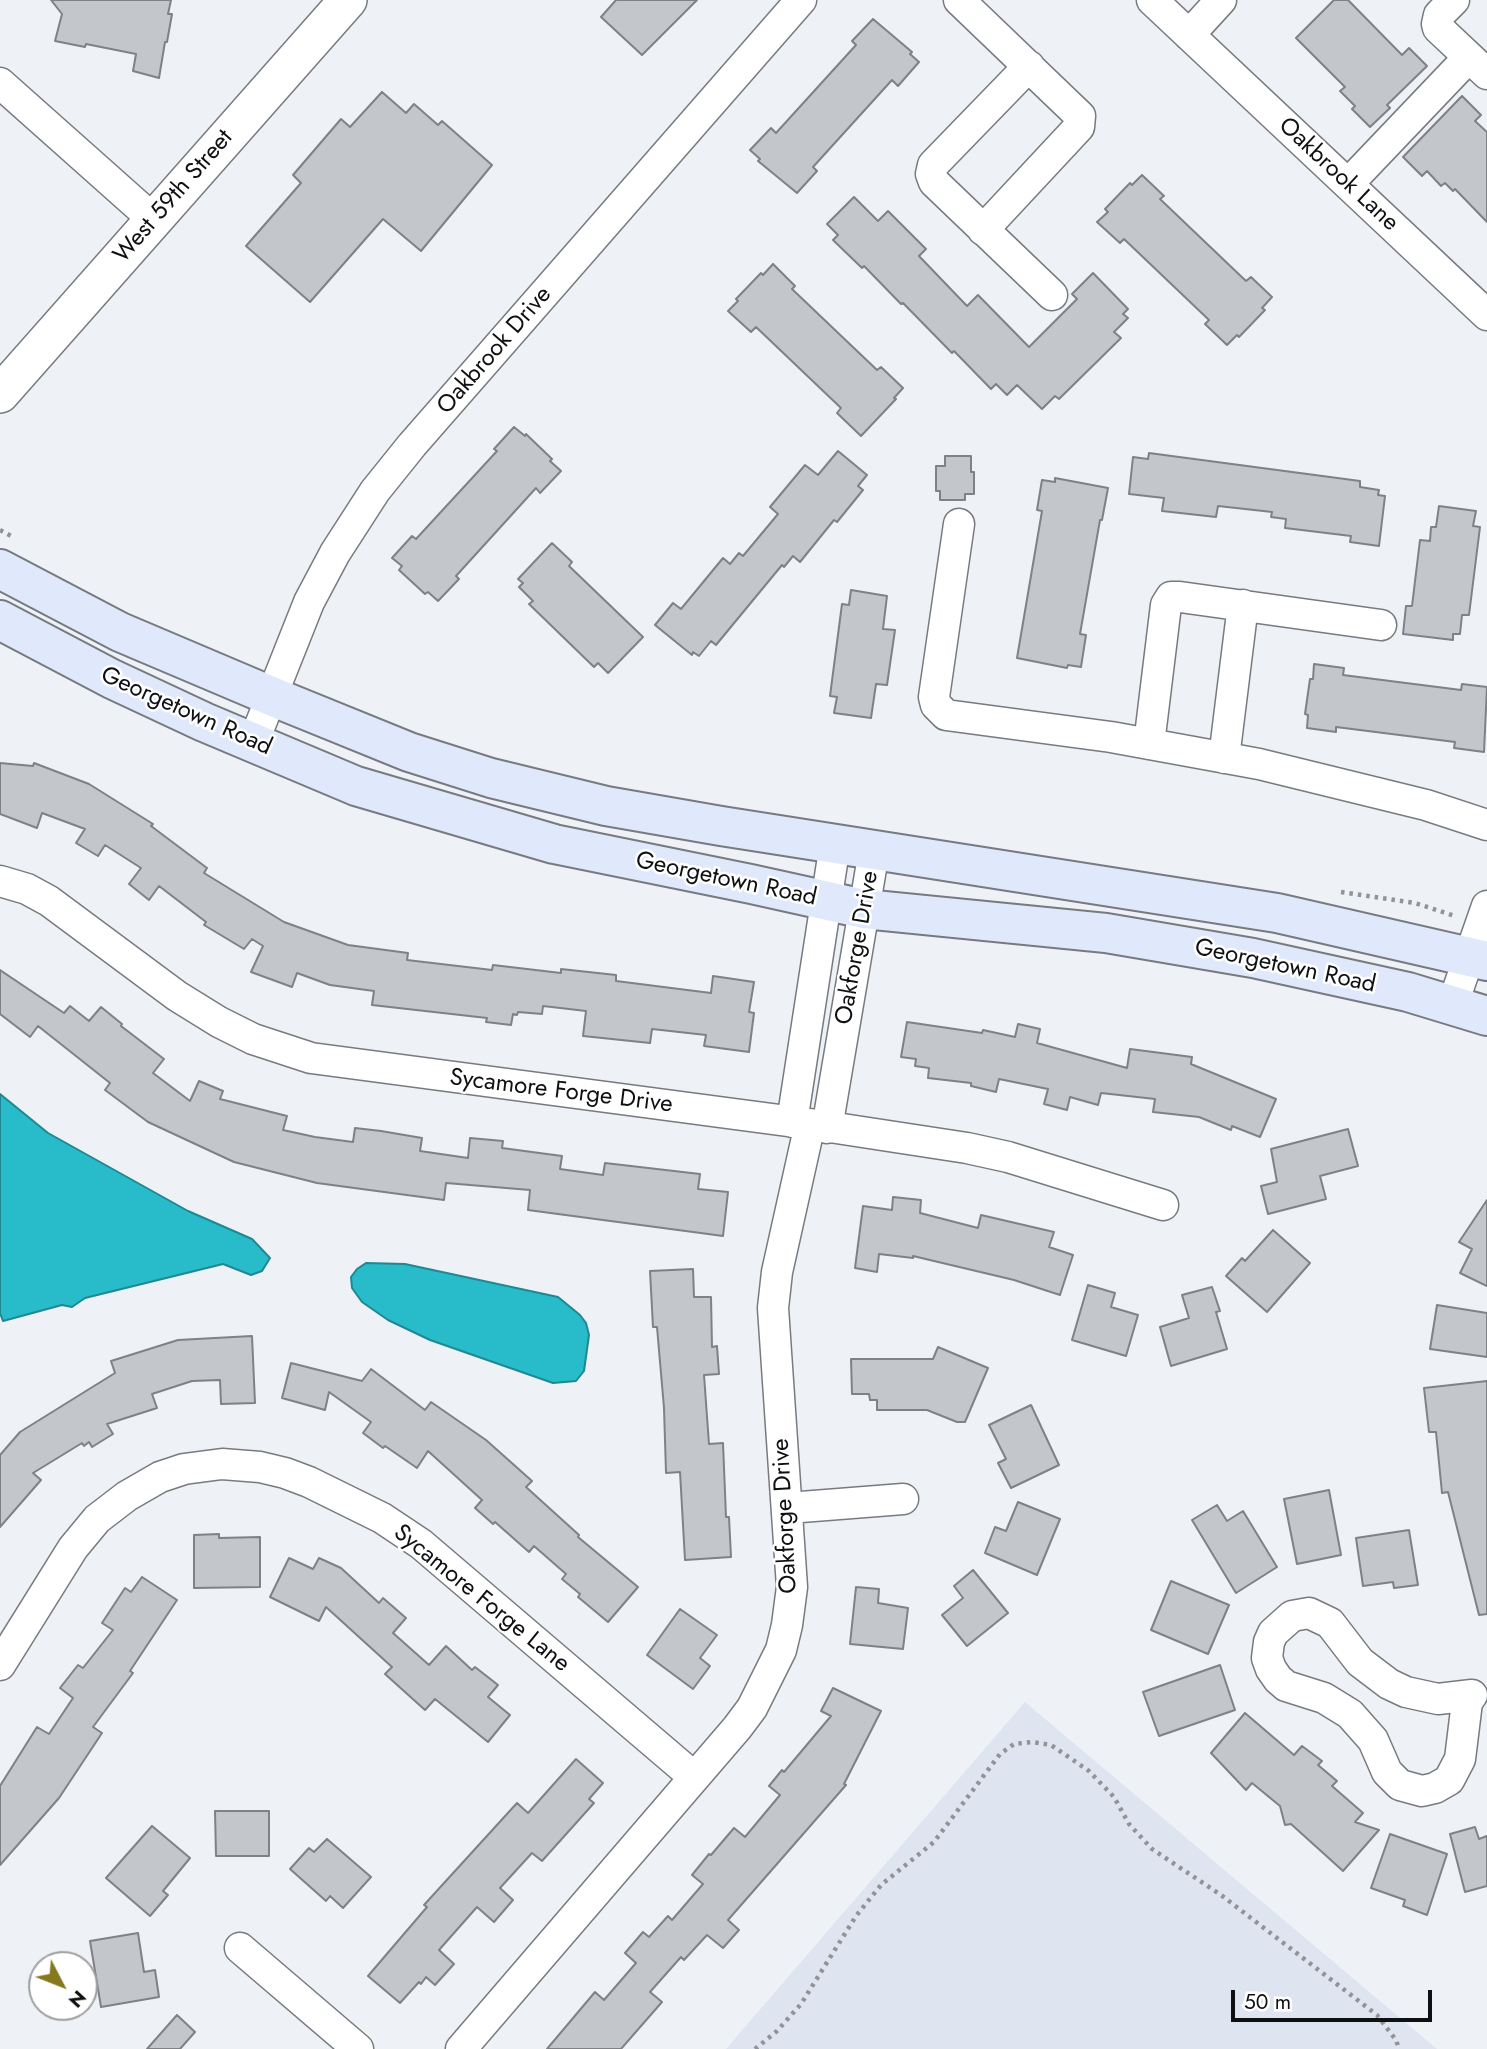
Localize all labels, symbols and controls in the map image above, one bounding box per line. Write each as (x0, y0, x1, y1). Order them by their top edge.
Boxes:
street label: Oakbrook Lane (1272, 112, 1404, 238)
street label: West 59th Street (108, 125, 240, 269)
street label: Oakbrook Drive (432, 281, 558, 421)
street label: Georgetown Road (96, 661, 276, 763)
street label: Georgetown Road (633, 847, 819, 913)
street label: Oakforge Drive (830, 869, 886, 1027)
street label: Georgetown Road (1192, 934, 1378, 1000)
street label: Sycamore Forge Drive (448, 1064, 674, 1120)
street label: Oakforge Drive (768, 1438, 804, 1594)
street label: Sycamore Forge Lane (387, 1519, 575, 1679)
north arrow (28, 1951, 98, 2021)
scale bar (1235, 1976, 1436, 2020)
text: N (62, 1984, 93, 2014)
text: 50 m (1244, 1987, 1291, 2017)

